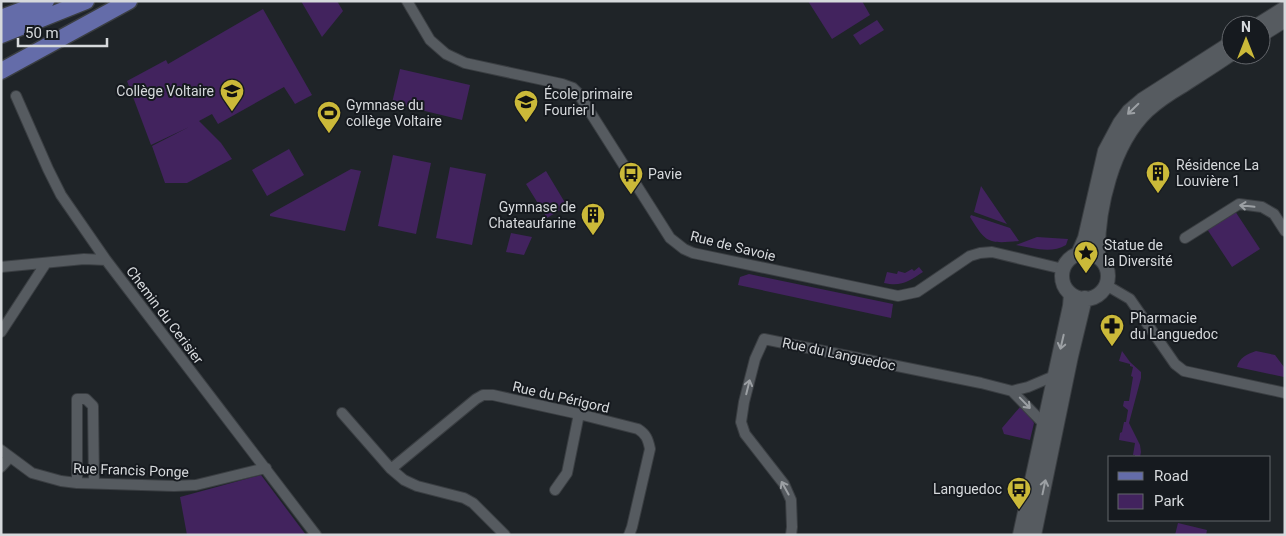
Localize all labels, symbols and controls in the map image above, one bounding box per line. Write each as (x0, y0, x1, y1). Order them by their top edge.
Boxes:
scale bar (18, 15, 106, 47)
north arrow (1221, 15, 1271, 65)
text: N (1241, 19, 1251, 35)
text: 50 m (25, 24, 59, 42)
school or university icon: Collège Voltaire (219, 78, 245, 112)
place label: Collège Voltaire (116, 83, 214, 99)
place label: École primaire Fourier I (544, 85, 633, 118)
school or university icon: École primaire Fourier I (513, 89, 539, 123)
place label: Gymnase du collège Voltaire (346, 97, 442, 129)
sports icon: Gymnase du collège Voltaire (316, 100, 342, 134)
one-way arrow (1126, 103, 1139, 115)
place label: Résidence La Louvière 1 (1176, 157, 1259, 189)
building icon: Résidence La Louvière 1 (1145, 160, 1171, 194)
bus stop icon: Pavie (618, 161, 644, 195)
place label: Pavie (648, 166, 682, 182)
place label: Gymnase de Chateaufarine (488, 199, 576, 231)
one-way arrow (1240, 201, 1256, 211)
building icon: Gymnase de Chateaufarine (580, 202, 606, 236)
street label: Rue de Savoie (689, 228, 777, 264)
place label: Statue de la Diversité (1104, 237, 1173, 269)
place icon: Statue de la Diversité (1073, 240, 1099, 274)
street label: Chemin du Cerisier (123, 263, 207, 367)
place label: Pharmacie du Languedoc (1130, 310, 1218, 342)
pharmacy icon: Pharmacie du Languedoc (1099, 313, 1125, 347)
one-way arrow (1057, 333, 1066, 349)
street label: Rue du Languedoc (781, 334, 897, 374)
street label: Rue du Périgord (511, 378, 611, 416)
one-way arrow (744, 379, 753, 395)
one-way arrow (1019, 397, 1031, 410)
legend (1108, 456, 1271, 521)
street label: Rue Francis Ponge (73, 460, 189, 480)
text: Road (1154, 467, 1188, 485)
bus stop icon: Languedoc (1006, 476, 1032, 510)
one-way arrow (780, 480, 790, 495)
one-way arrow (1040, 480, 1049, 496)
place label: Languedoc (933, 481, 1002, 497)
text: Park (1154, 492, 1185, 510)

